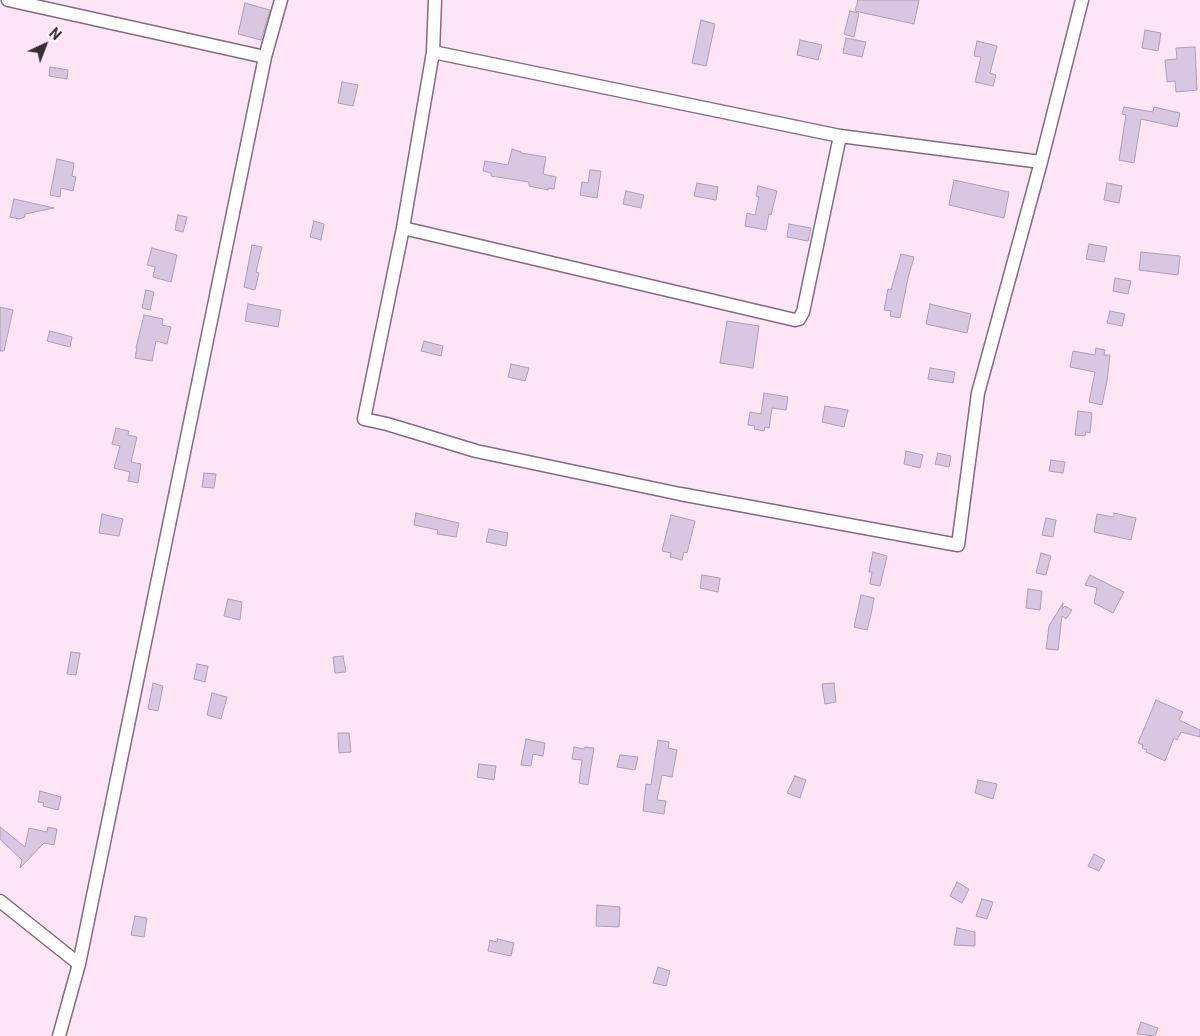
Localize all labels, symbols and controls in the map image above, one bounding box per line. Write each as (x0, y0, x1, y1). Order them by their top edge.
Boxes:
north arrow (20, 20, 70, 70)
text: N (46, 25, 64, 43)

